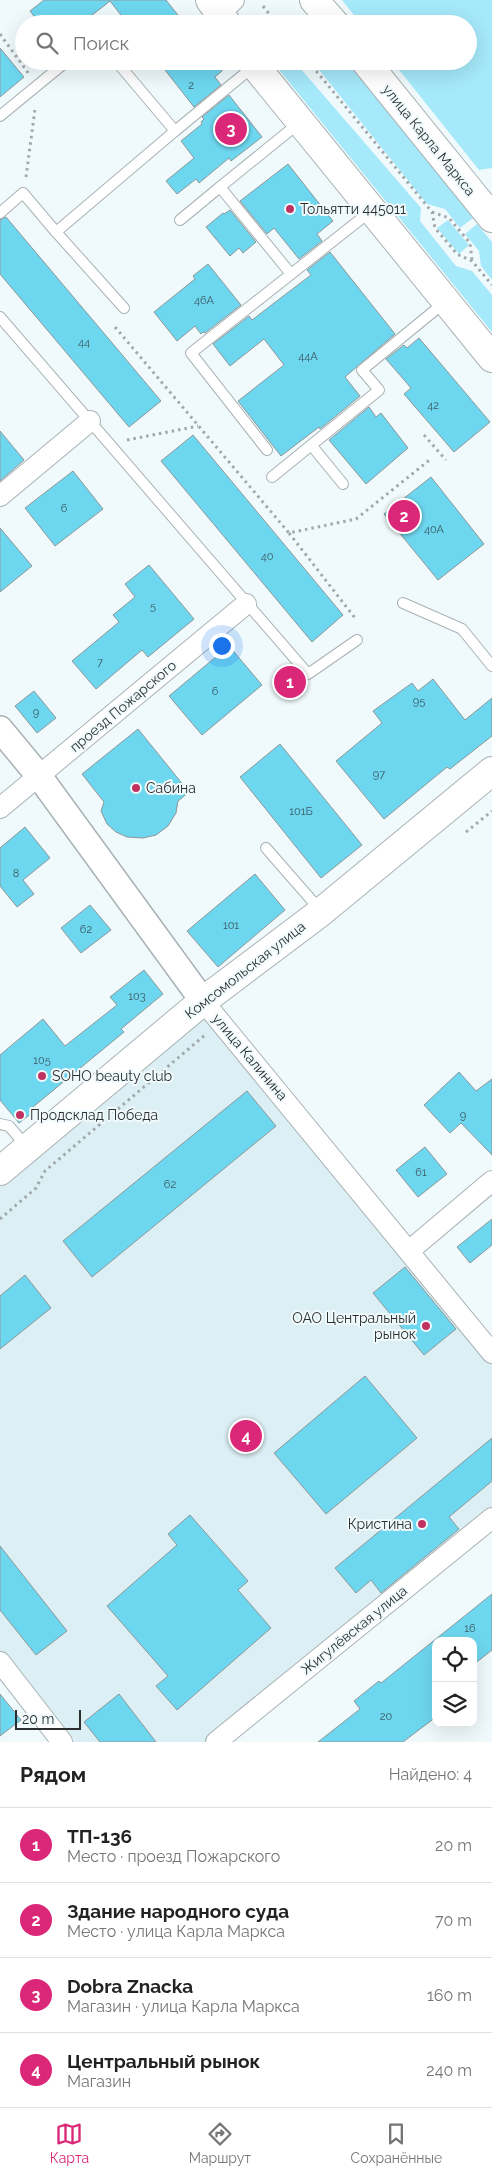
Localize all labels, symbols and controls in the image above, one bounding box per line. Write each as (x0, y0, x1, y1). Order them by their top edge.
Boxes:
search box (15, 15, 477, 70)
icon: search (33, 29, 61, 57)
text: Поиск (73, 32, 129, 54)
house number: 2 (188, 79, 194, 92)
street label: улица Карла Маркса (379, 81, 479, 199)
pin: 3 (215, 110, 247, 148)
place label: Тольятти 445011 (300, 201, 406, 217)
marker: Тольятти 445011 (284, 203, 296, 215)
house number: 46А (194, 294, 215, 307)
house number: 44 (78, 336, 90, 349)
house number: 44А (298, 350, 318, 363)
house number: 42 (427, 399, 439, 412)
pin: 2 (388, 497, 420, 535)
house number: 6 (61, 502, 68, 515)
house number: 40А (424, 523, 445, 536)
house number: 40 (261, 550, 274, 563)
house number: 5 (150, 600, 156, 613)
your location (209, 633, 235, 659)
house number: 7 (97, 656, 103, 669)
street label: проезд Пожарского (67, 657, 179, 755)
pin: 1 (274, 663, 306, 701)
house number: 6 (212, 685, 219, 698)
house number: 95 (413, 695, 425, 708)
house number: 9 (33, 706, 39, 719)
house number: 97 (373, 768, 385, 781)
place label: Сабина (146, 780, 196, 796)
marker: Сабина (130, 782, 142, 794)
house number: 101Б (289, 805, 313, 818)
house number: 8 (13, 867, 19, 880)
street label: Комсомольская улица (182, 918, 308, 1022)
house number: 101 (223, 919, 239, 932)
house number: 62 (80, 923, 92, 936)
house number: 103 (128, 990, 146, 1003)
street label: улица Калинина (209, 1010, 291, 1104)
house number: 105 (33, 1054, 51, 1067)
place label: SOHO beauty club (52, 1068, 173, 1084)
marker: SOHO beauty club (36, 1070, 48, 1082)
place label: Продсклад Победа (30, 1107, 158, 1123)
marker: Продсклад Победа (14, 1109, 26, 1121)
house number: 9 (460, 1109, 466, 1122)
house number: 61 (415, 1166, 427, 1179)
house number: 62 (164, 1178, 176, 1191)
place label: ОАО Центральный рынок (292, 1310, 416, 1342)
marker: ОАО Центральный рынок (420, 1320, 432, 1332)
pin: 4 (230, 1417, 262, 1455)
place label: Кристина (348, 1516, 412, 1532)
marker: Кристина (416, 1518, 428, 1530)
street label: Жигулёвская улица (298, 1582, 410, 1678)
house number: 16 (464, 1622, 476, 1635)
map controls (432, 1637, 477, 1727)
button: locate (432, 1637, 477, 1682)
button: layers (432, 1682, 477, 1727)
scale bar (15, 1707, 81, 1730)
house number: 20 (380, 1710, 392, 1723)
text: 20 m (22, 1711, 54, 1727)
text: Рядом (20, 1762, 86, 1787)
text: Найдено: 4 (389, 1765, 472, 1784)
text: ТП-136 (67, 1825, 132, 1847)
text: 1 (32, 1836, 40, 1855)
text: 20 m (435, 1836, 472, 1855)
text: Место · проезд Пожарского (67, 1847, 280, 1866)
text: Здание народного суда (67, 1900, 289, 1922)
text: 2 (31, 1911, 41, 1930)
text: 70 m (435, 1911, 472, 1930)
text: Место · улица Карла Маркса (67, 1922, 285, 1941)
text: Dobra Znacka (67, 1975, 193, 1997)
text: 3 (32, 1986, 40, 2005)
text: 160 m (427, 1986, 472, 2005)
text: Магазин · улица Карла Маркса (67, 1997, 300, 2016)
text: Центральный рынок (67, 2050, 260, 2072)
text: 4 (31, 2061, 41, 2080)
text: 240 m (426, 2061, 472, 2080)
text: Магазин (67, 2072, 131, 2091)
tab: Карта (50, 2120, 89, 2166)
tab: Маршрут (189, 2120, 251, 2166)
tab: Сохранённые (351, 2120, 442, 2166)

